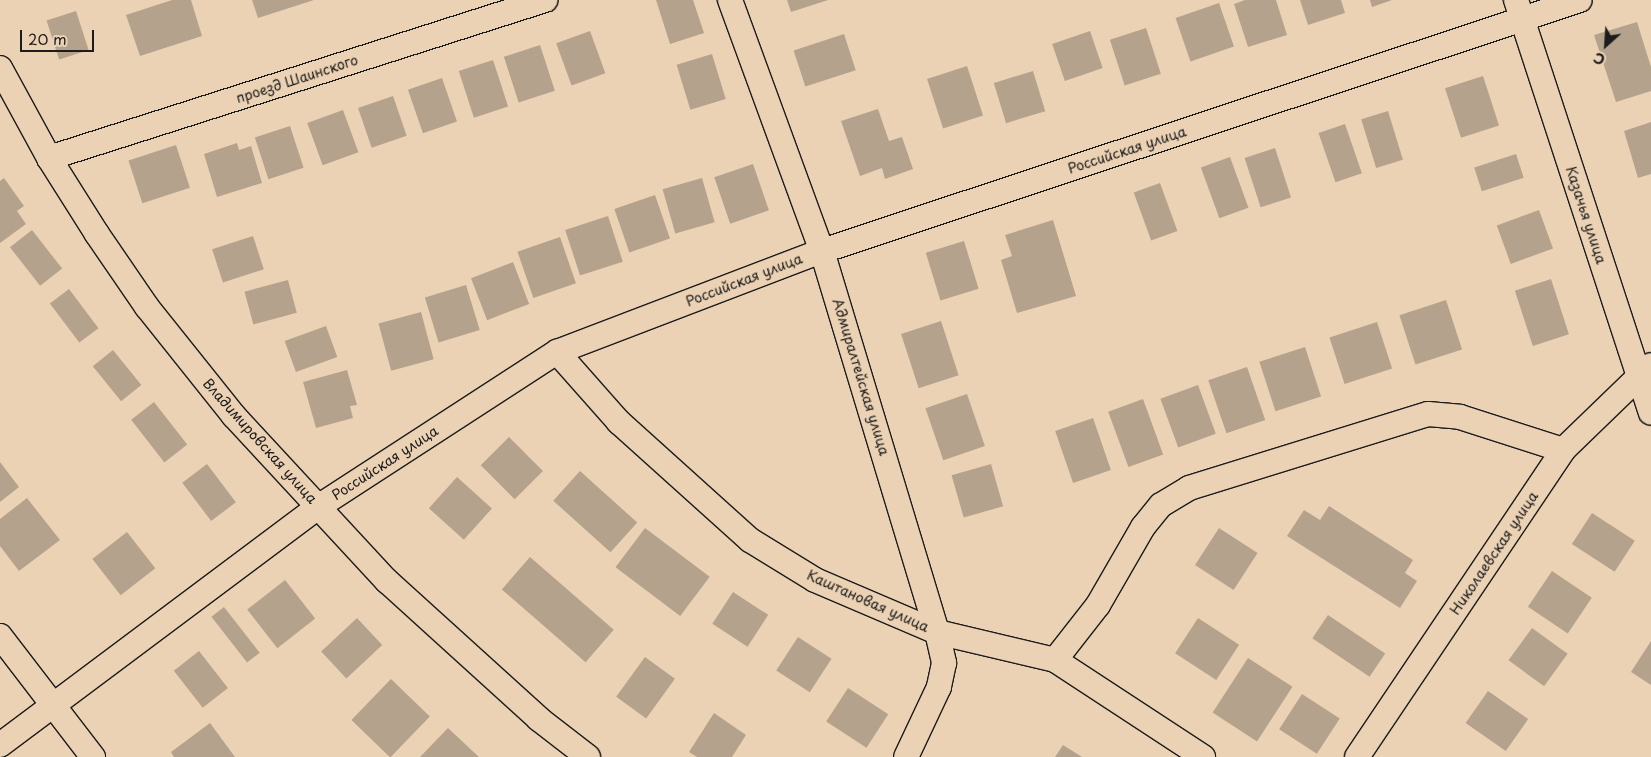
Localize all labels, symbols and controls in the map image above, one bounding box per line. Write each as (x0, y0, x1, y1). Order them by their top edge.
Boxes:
scale bar (22, 20, 96, 52)
north arrow (1581, 20, 1631, 70)
text: 20 m (28, 27, 67, 50)
text: С (1590, 47, 1609, 71)
street label: проезд Шаинского (234, 51, 360, 107)
street label: Российская улица (1065, 123, 1189, 177)
street label: Казачья улица (1562, 164, 1610, 266)
street label: Российская улица (683, 250, 805, 310)
street label: Адмиралтейская улица (829, 296, 893, 458)
street label: Владимировская улица (199, 375, 321, 507)
street label: Российская улица (328, 422, 442, 504)
street label: Николаевская улица (1446, 488, 1542, 618)
street label: Каштановая улица (804, 566, 932, 636)

